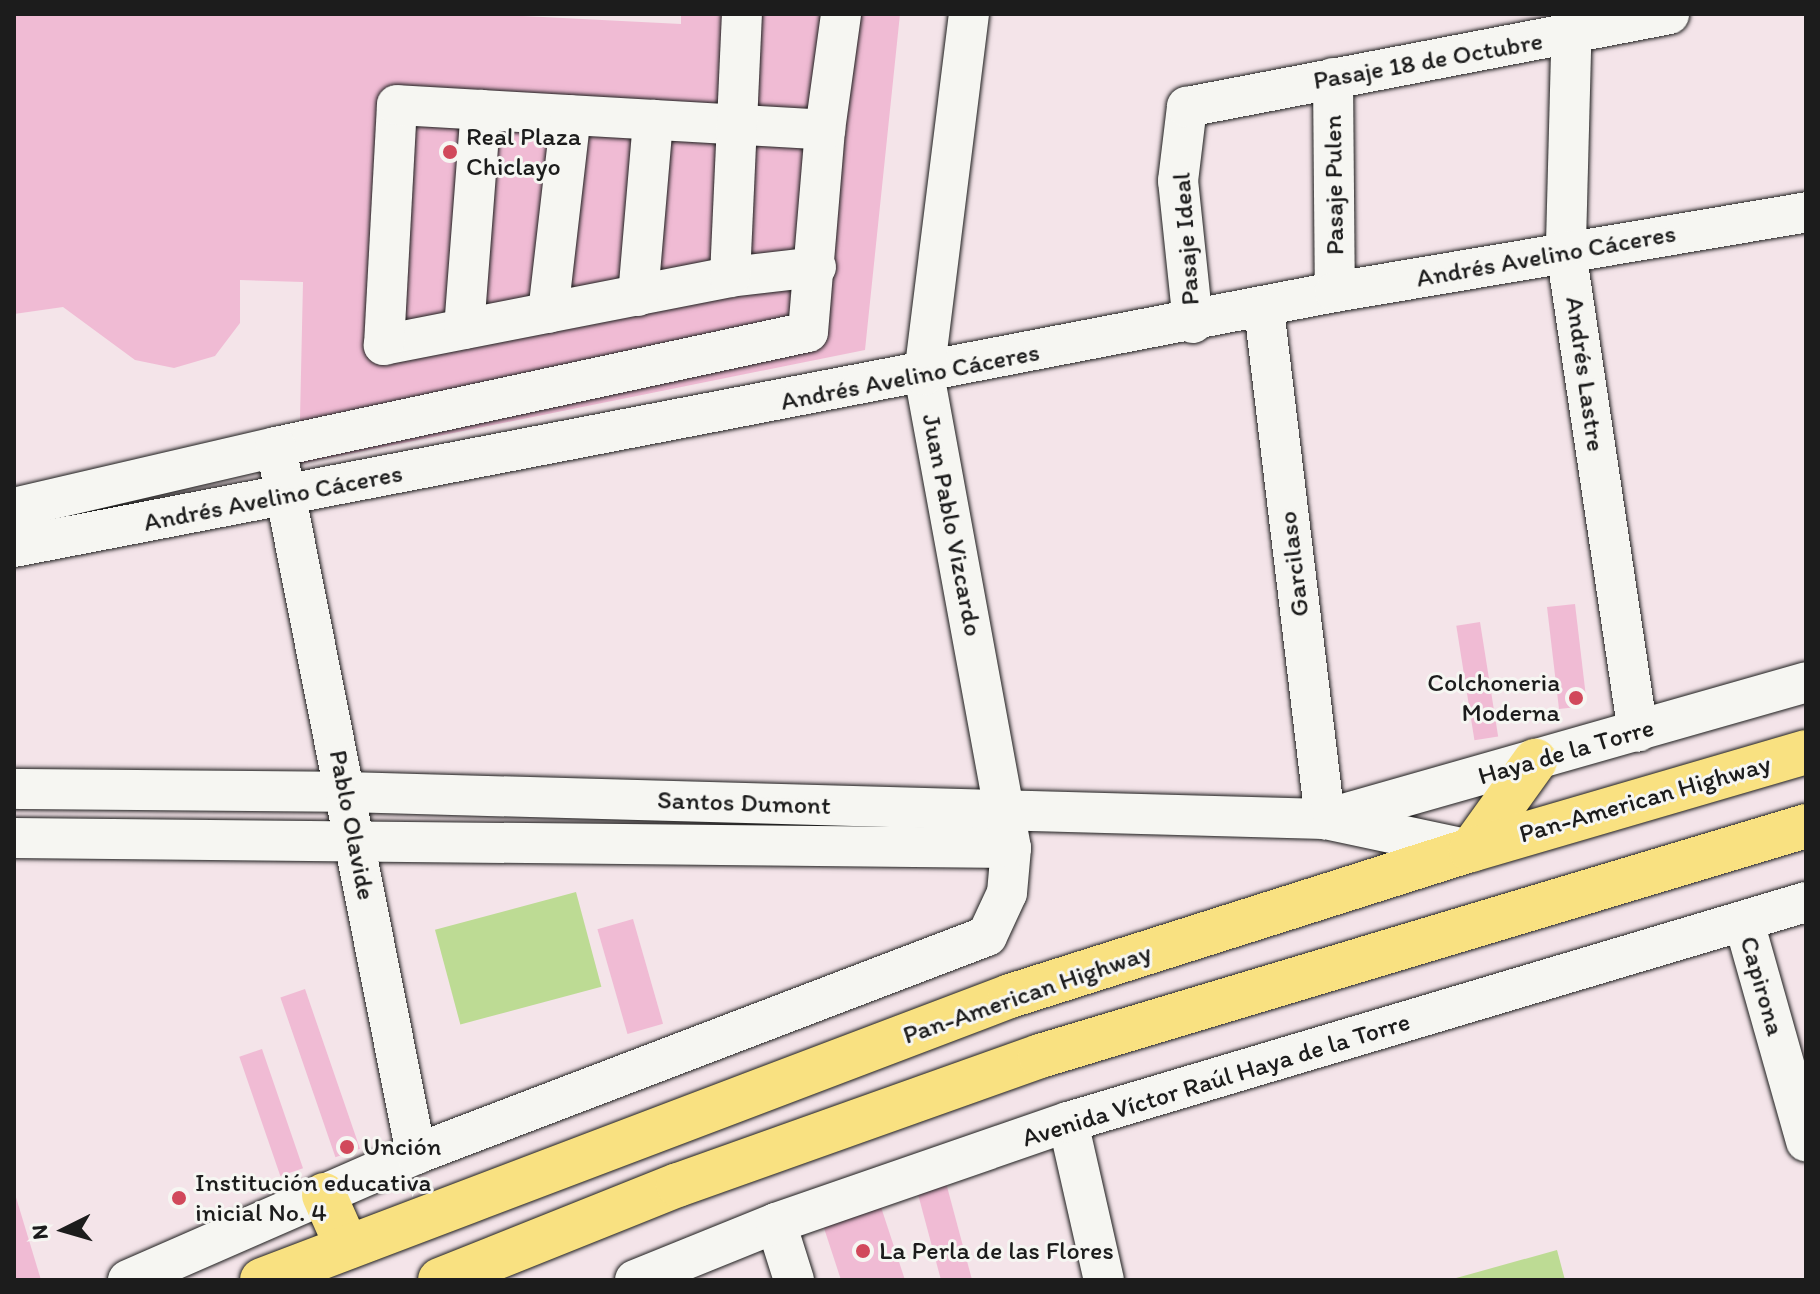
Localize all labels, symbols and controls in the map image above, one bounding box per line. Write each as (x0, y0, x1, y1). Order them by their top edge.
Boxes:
street label: Pasaje 18 de Octubre (1311, 25, 1545, 97)
street label: Pasaje Pulen (1317, 115, 1351, 255)
place label: Real Plaza Chiclayo (466, 121, 580, 182)
marker: Real Plaza Chiclayo (441, 143, 459, 161)
street label: Pasaje Ideal (1166, 171, 1206, 307)
street label: Andrés Avelino Cáceres (1414, 218, 1678, 294)
street label: Andrés Lastre (1559, 295, 1611, 453)
street label: Andrés Avelino Cáceres (778, 337, 1042, 417)
street label: Juan Pablo Vizcardo (915, 412, 989, 638)
street label: Andrés Avelino Cáceres (141, 458, 405, 538)
street label: Garcilaso (1272, 509, 1316, 619)
place label: Colchoneria Moderna (1427, 667, 1560, 728)
marker: Colchoneria Moderna (1567, 689, 1585, 707)
street label: Haya de la Torre (1476, 712, 1656, 792)
street label: Pablo Olavide (322, 747, 382, 903)
street label: Pan-American Highway (1516, 748, 1774, 850)
street label: Santos Dumont (657, 784, 831, 822)
street label: Capirona (1733, 933, 1791, 1039)
street label: Pan-American Highway (900, 937, 1154, 1051)
street label: Avenida Víctor Raúl Haya de la Torre (1018, 1006, 1414, 1154)
place label: Unción (363, 1131, 441, 1163)
marker: Unción (338, 1138, 356, 1156)
place label: Institución educativa inicial No. 4 (195, 1167, 431, 1228)
marker: Institución educativa inicial No. 4 (170, 1189, 188, 1207)
north arrow (24, 1190, 104, 1270)
text: N (25, 1224, 54, 1241)
place label: La Perla de las Flores (879, 1235, 1113, 1267)
marker: La Perla de las Flores (854, 1242, 872, 1260)

